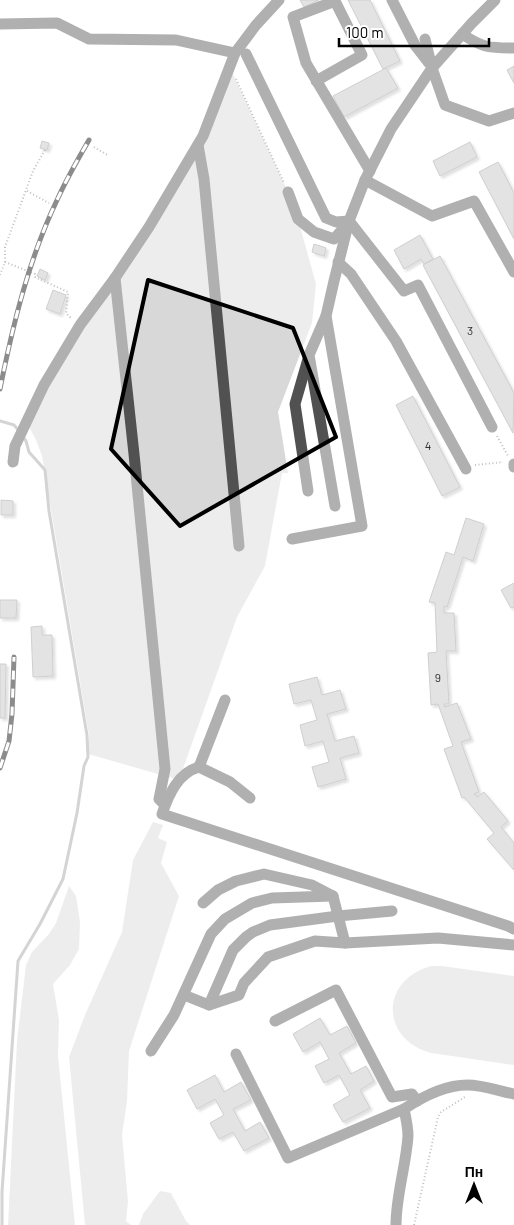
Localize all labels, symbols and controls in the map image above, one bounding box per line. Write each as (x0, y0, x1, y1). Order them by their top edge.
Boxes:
scale bar (339, 15, 489, 47)
text: 100 m (346, 23, 384, 41)
house number: 3 (467, 323, 473, 337)
house number: 4 (425, 438, 431, 452)
house number: 9 (435, 670, 441, 684)
north arrow (449, 1160, 499, 1210)
text: Пн (465, 1163, 483, 1180)

